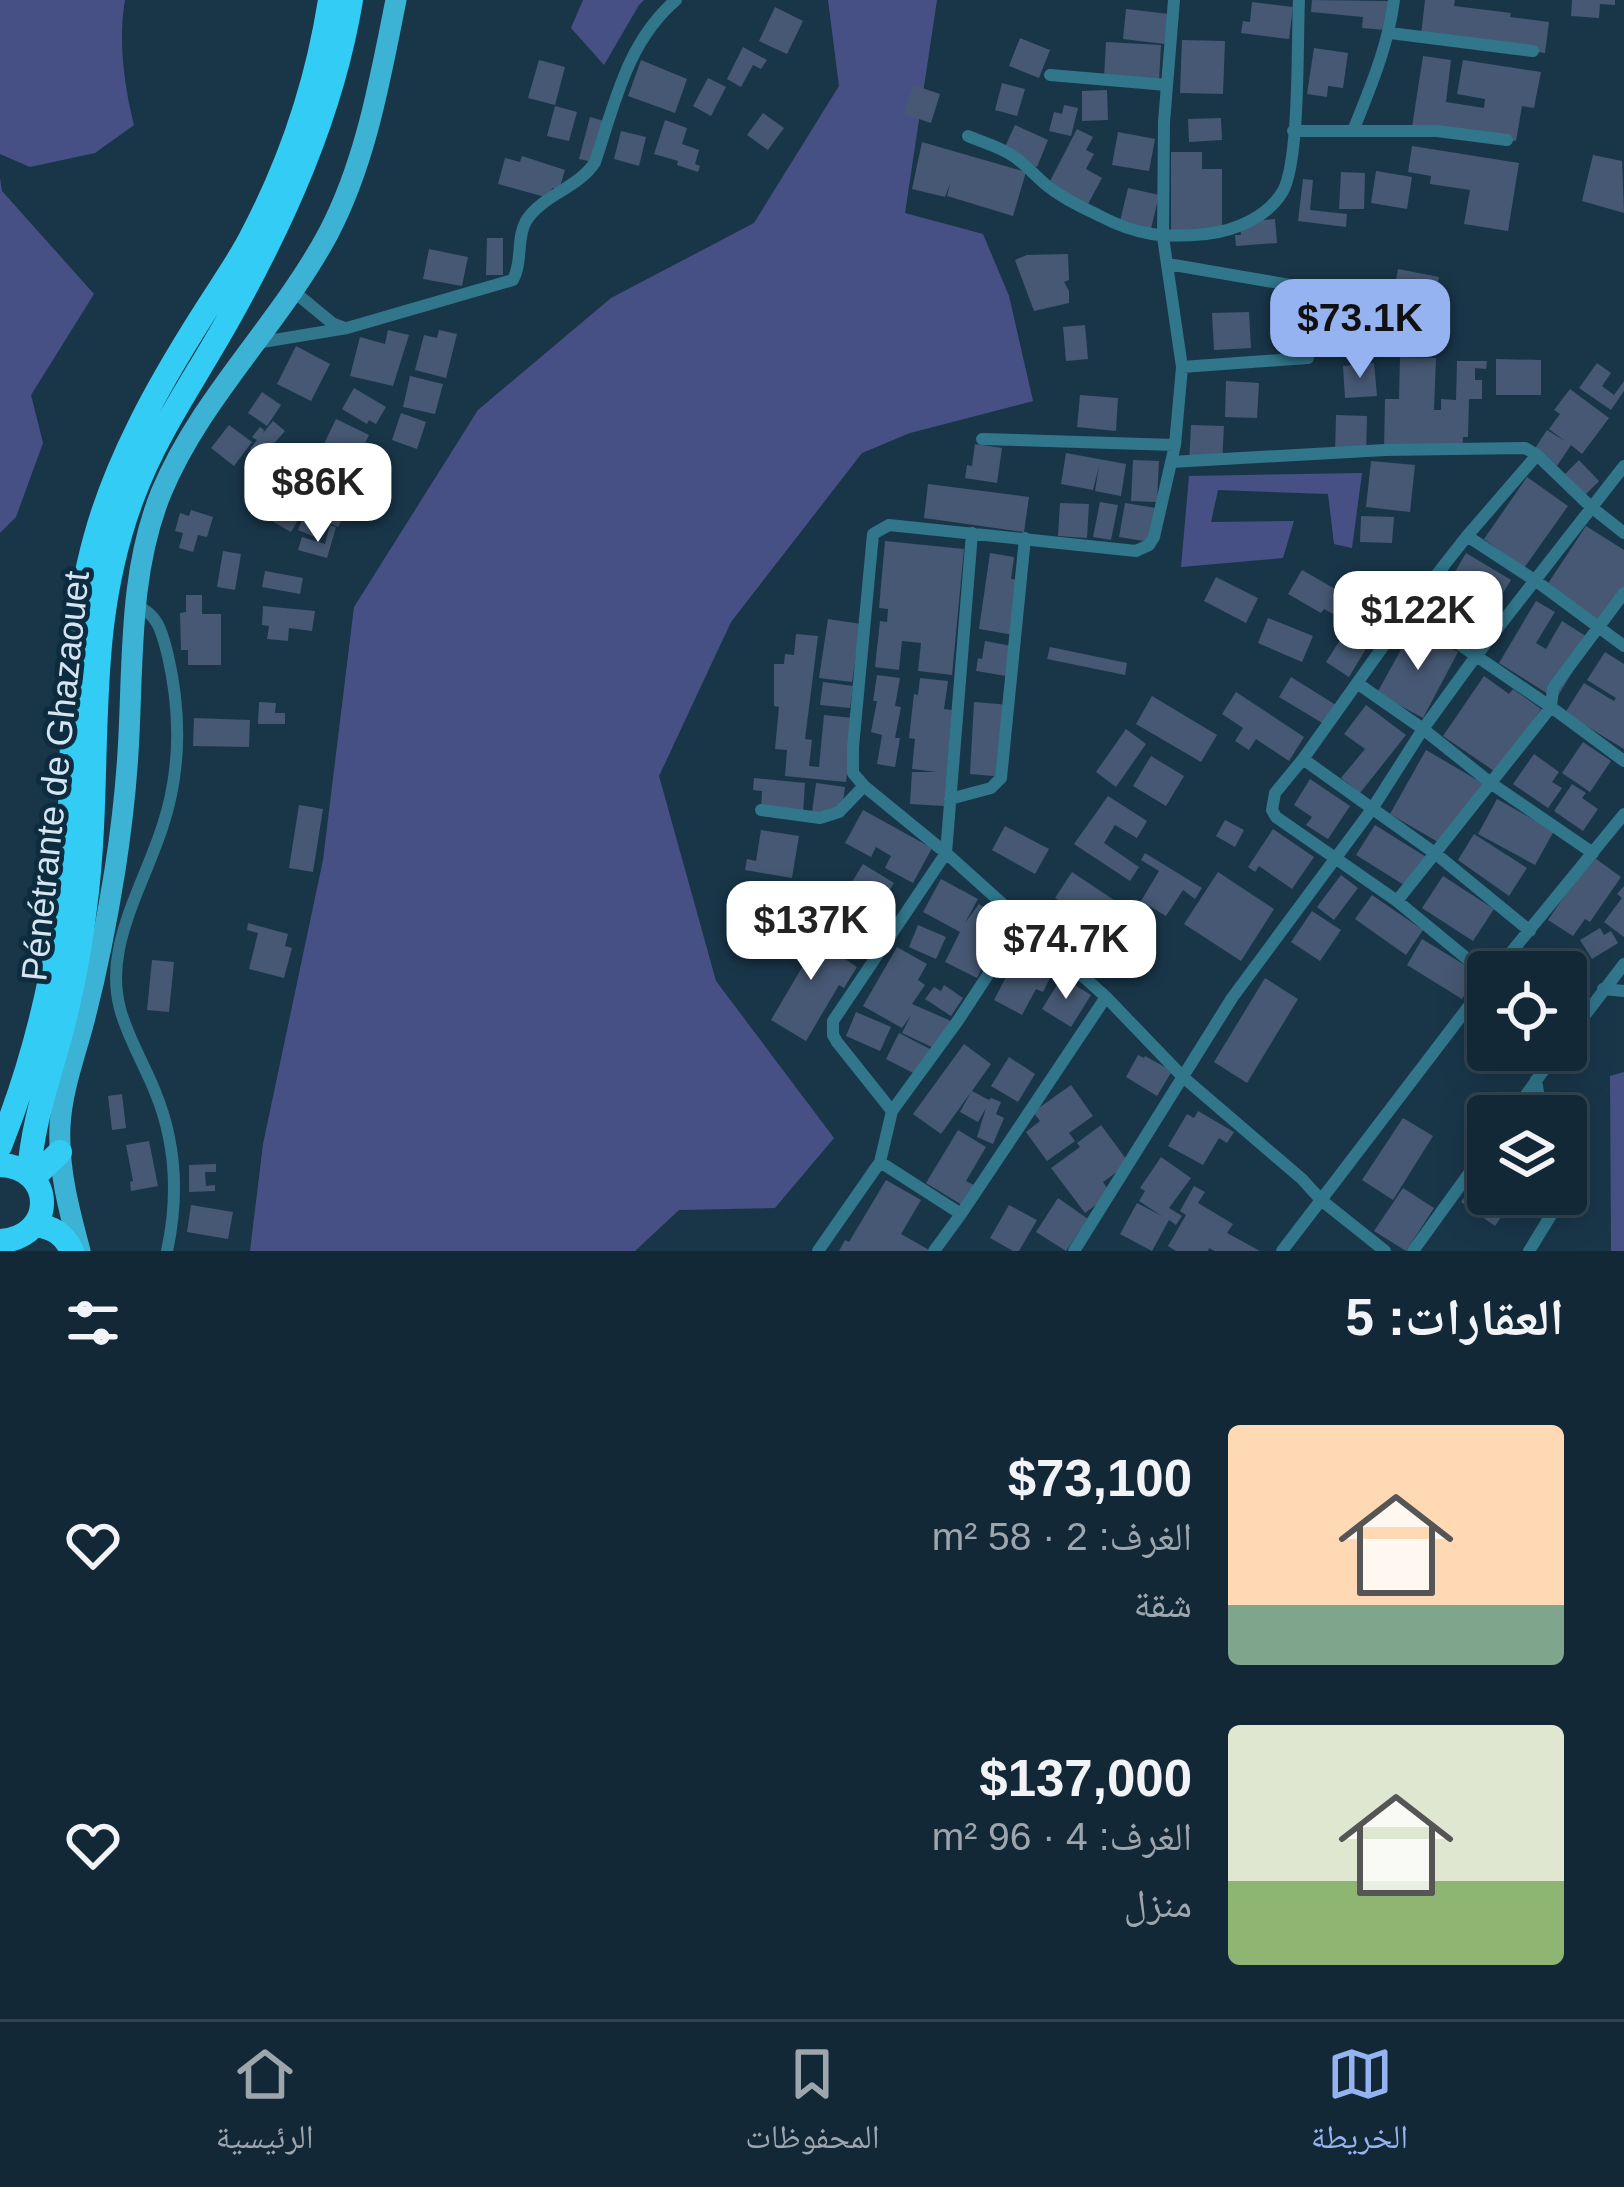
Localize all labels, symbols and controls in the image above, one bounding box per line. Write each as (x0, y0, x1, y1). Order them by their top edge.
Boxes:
pin: $73.1K (1262, 279, 1458, 381)
text: $73.1K (1297, 296, 1423, 339)
pin: $86K (247, 443, 389, 545)
text: $86K (271, 460, 365, 503)
street label: Pénétrante de Ghazaouet (13, 569, 97, 983)
pin: $122K (1334, 571, 1502, 673)
text: $122K (1361, 588, 1475, 631)
pin: $137K (727, 881, 895, 983)
text: $137K (754, 898, 868, 941)
pin: $74.7K (968, 900, 1164, 1002)
text: $74.7K (1003, 917, 1129, 960)
map controls (1467, 951, 1587, 1215)
button: locate (1467, 951, 1587, 1071)
button: layers (1467, 1095, 1587, 1215)
text: العقارات: 5 (1346, 1289, 1564, 1346)
icon: filters (60, 1290, 126, 1356)
text: $73,100 (1008, 1450, 1192, 1507)
icon: home (1324, 1473, 1468, 1617)
icon: heart (60, 1512, 126, 1578)
text: الغرف: 2 · 58 m² (932, 1515, 1192, 1558)
text: شقة (1134, 1582, 1192, 1625)
text: $137,000 (979, 1750, 1192, 1807)
icon: home (1324, 1773, 1468, 1917)
icon: heart (60, 1812, 126, 1878)
text: الغرف: 4 · 96 m² (932, 1815, 1192, 1858)
text: منزل (1124, 1882, 1192, 1925)
tab: الرئيسية (216, 2041, 314, 2169)
tab: المحفوظات (745, 2041, 879, 2169)
tab: الخريطة (1311, 2041, 1408, 2169)

